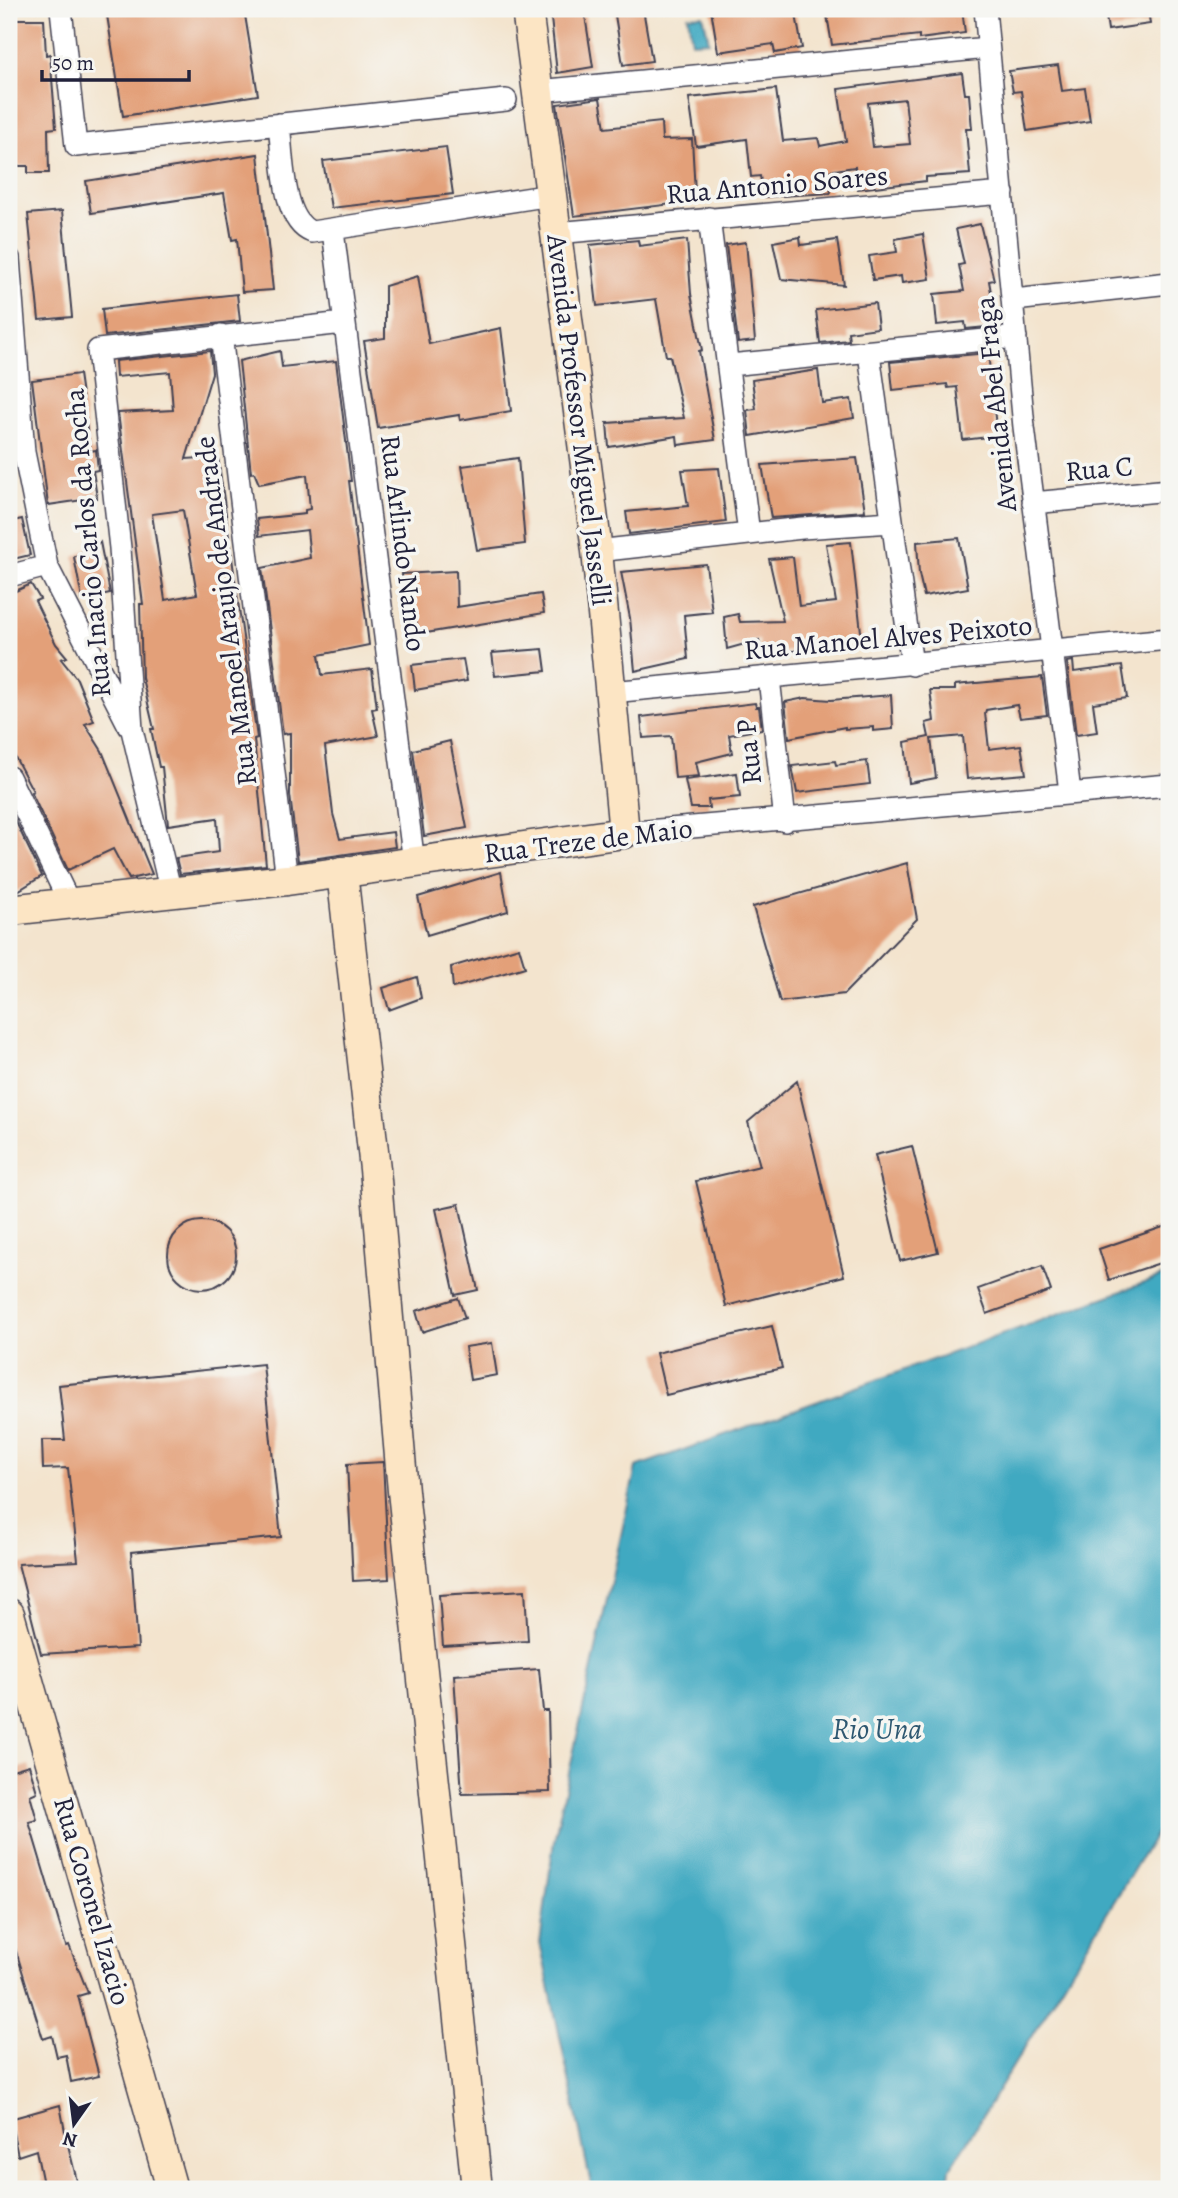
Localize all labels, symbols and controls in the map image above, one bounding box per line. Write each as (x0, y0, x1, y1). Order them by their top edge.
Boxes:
scale bar (42, 38, 189, 82)
text: 50 m (52, 49, 94, 77)
street label: Rua Antonio Soares (664, 156, 890, 214)
street label: Avenida Professor Miguel Jasselli (537, 231, 621, 608)
street label: Avenida Abel Fraga (966, 295, 1026, 514)
street label: Rua Inacio Carlos da Rocha (56, 387, 120, 699)
street label: Rua Arlindo Nando (371, 432, 435, 654)
street label: Rua Manoel Araujo de Andrade (186, 434, 266, 788)
street label: Rua C (1064, 447, 1134, 491)
street label: Rua Manoel Alves Peixoto (742, 606, 1034, 670)
street label: Rua P (727, 717, 771, 787)
street label: Rua Treze de Maio (482, 809, 694, 873)
water label: Rio Una (832, 1709, 922, 1749)
street label: Rua Coronel Izacio (44, 1792, 140, 2010)
north arrow (38, 2090, 108, 2160)
text: N (60, 2125, 80, 2154)

